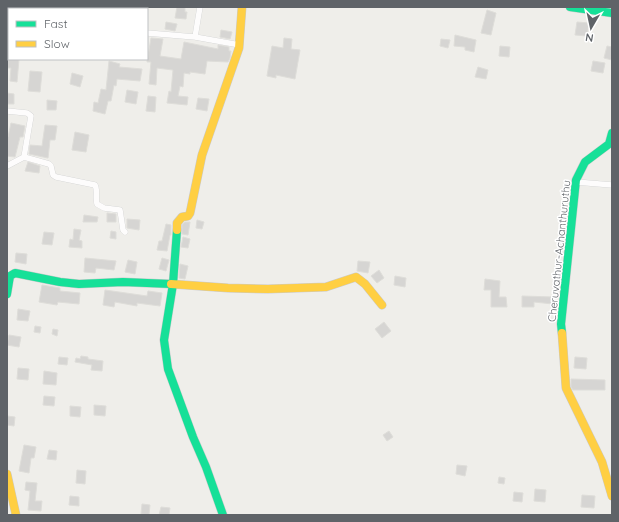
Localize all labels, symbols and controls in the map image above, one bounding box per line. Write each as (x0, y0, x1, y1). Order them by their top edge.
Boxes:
legend (8, 8, 148, 60)
north arrow (571, 8, 611, 48)
text: Fast (44, 16, 68, 31)
text: N (584, 30, 595, 45)
text: Slow (44, 36, 70, 51)
street label: Cheruvathur-Achanthuruthu (545, 179, 573, 323)

